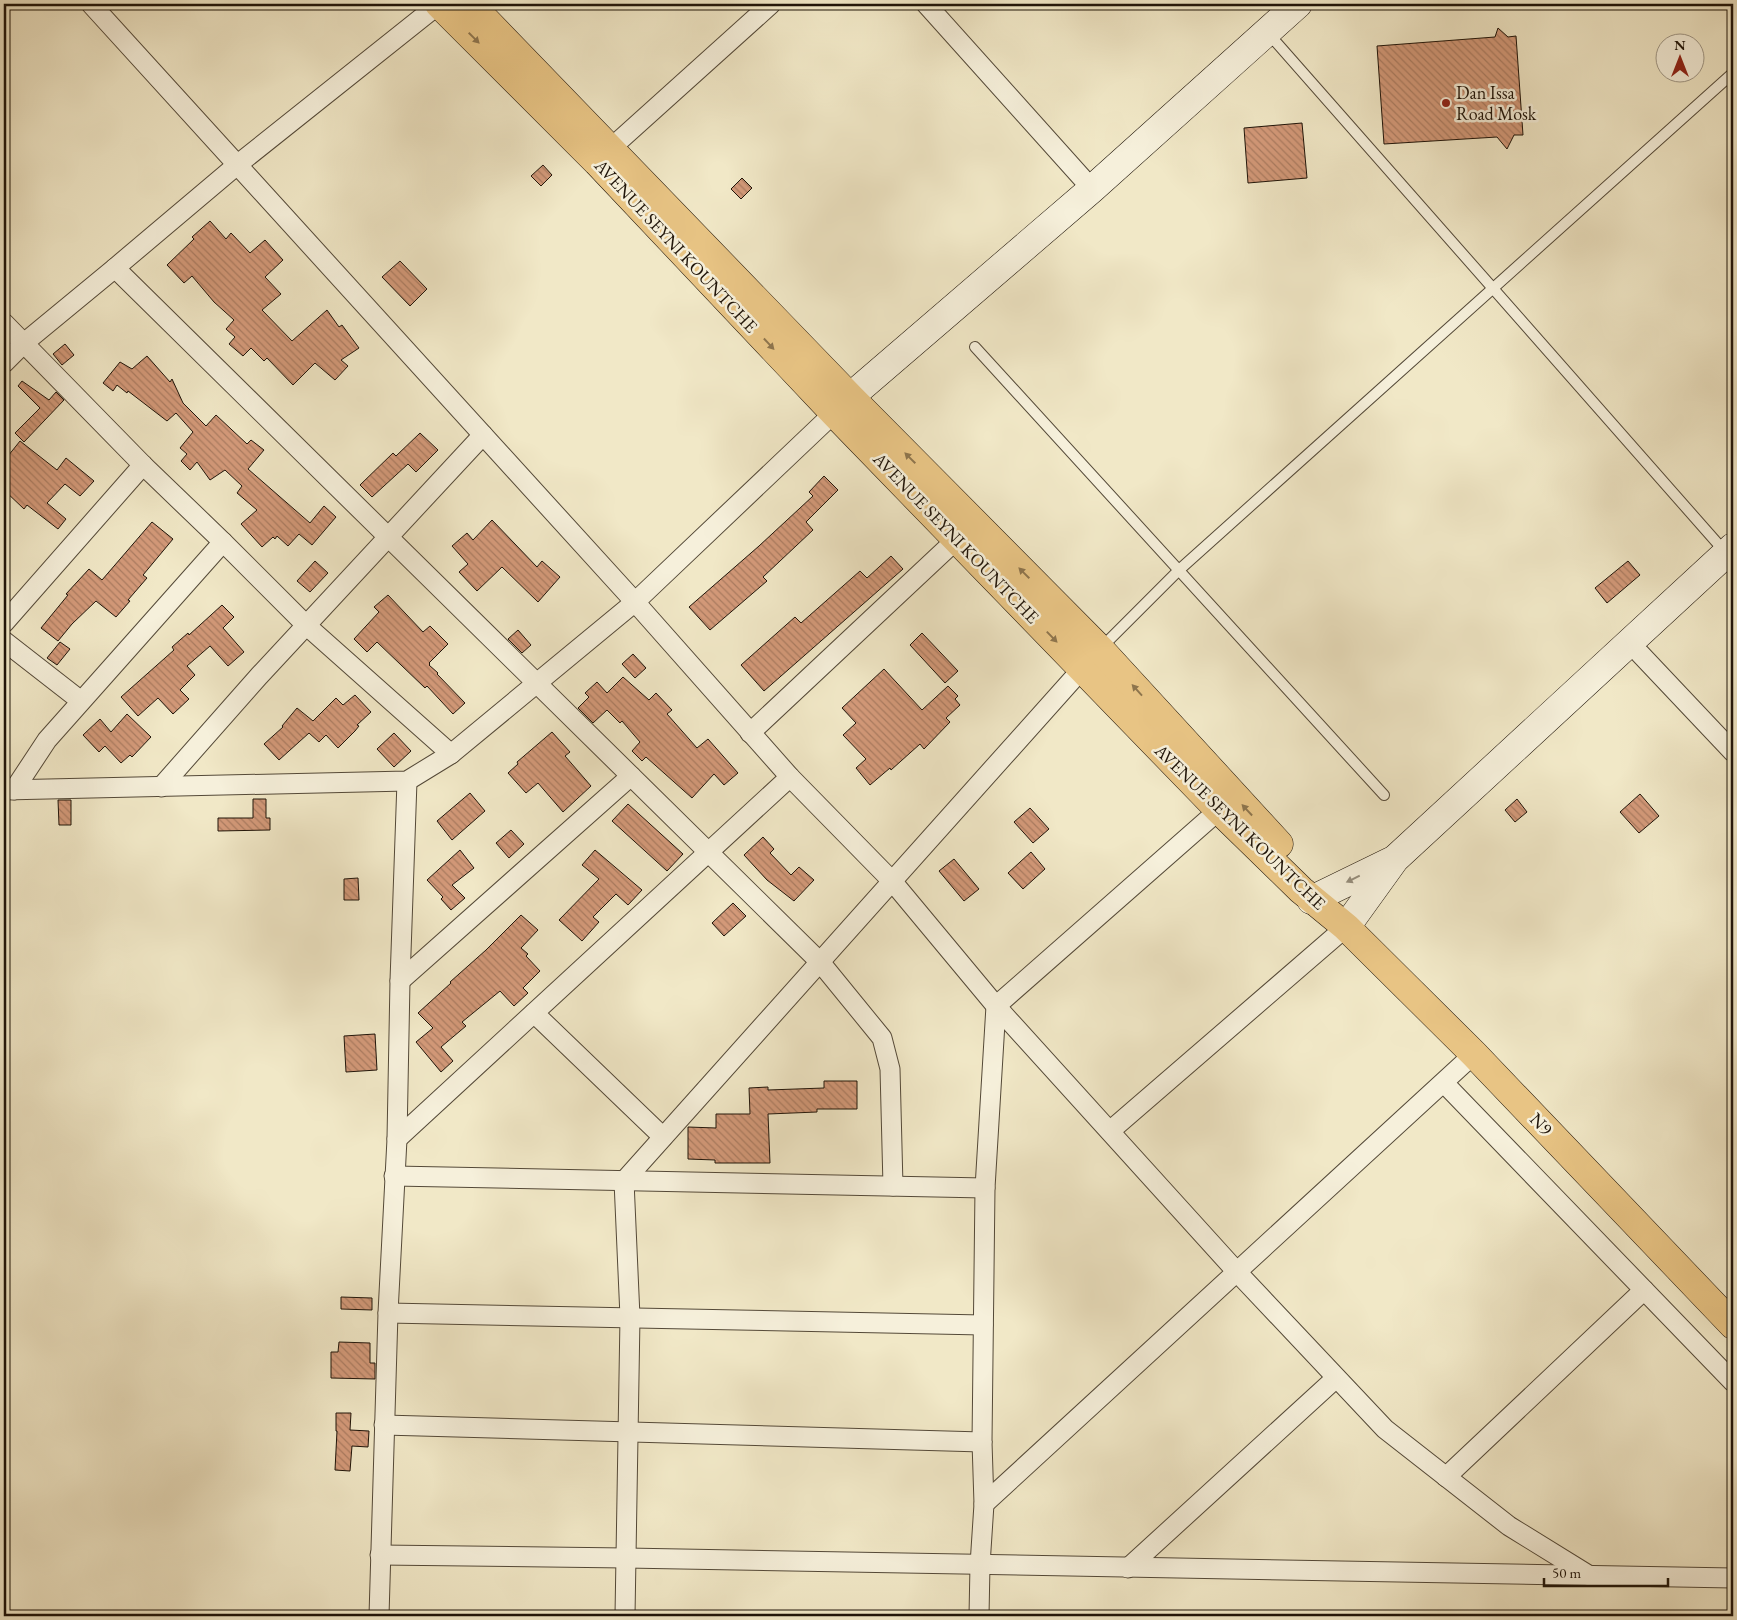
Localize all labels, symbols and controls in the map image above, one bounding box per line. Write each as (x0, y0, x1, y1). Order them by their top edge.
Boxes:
one-way arrow (468, 32, 480, 44)
north arrow (1654, 32, 1704, 82)
text: N (1674, 36, 1686, 54)
place label: Dan Issa Road Mosk (1456, 81, 1537, 125)
marker: Dan Issa Road Mosk (1440, 97, 1452, 109)
street label: AVENUE SEYNI KOUNTCHE (589, 153, 763, 337)
one-way arrow (763, 338, 775, 350)
street label: AVENUE SEYNI KOUNTCHE (868, 447, 1044, 628)
one-way arrow (904, 452, 916, 464)
one-way arrow (1018, 567, 1030, 579)
one-way arrow (1046, 631, 1058, 643)
one-way arrow (1131, 684, 1143, 696)
street label: AVENUE SEYNI KOUNTCHE (1149, 738, 1331, 914)
one-way arrow (1241, 804, 1253, 816)
one-way arrow (1346, 875, 1360, 883)
street label: N9 (1525, 1107, 1558, 1140)
scale bar (1544, 1555, 1668, 1587)
text: 50 m (1552, 1563, 1581, 1582)

